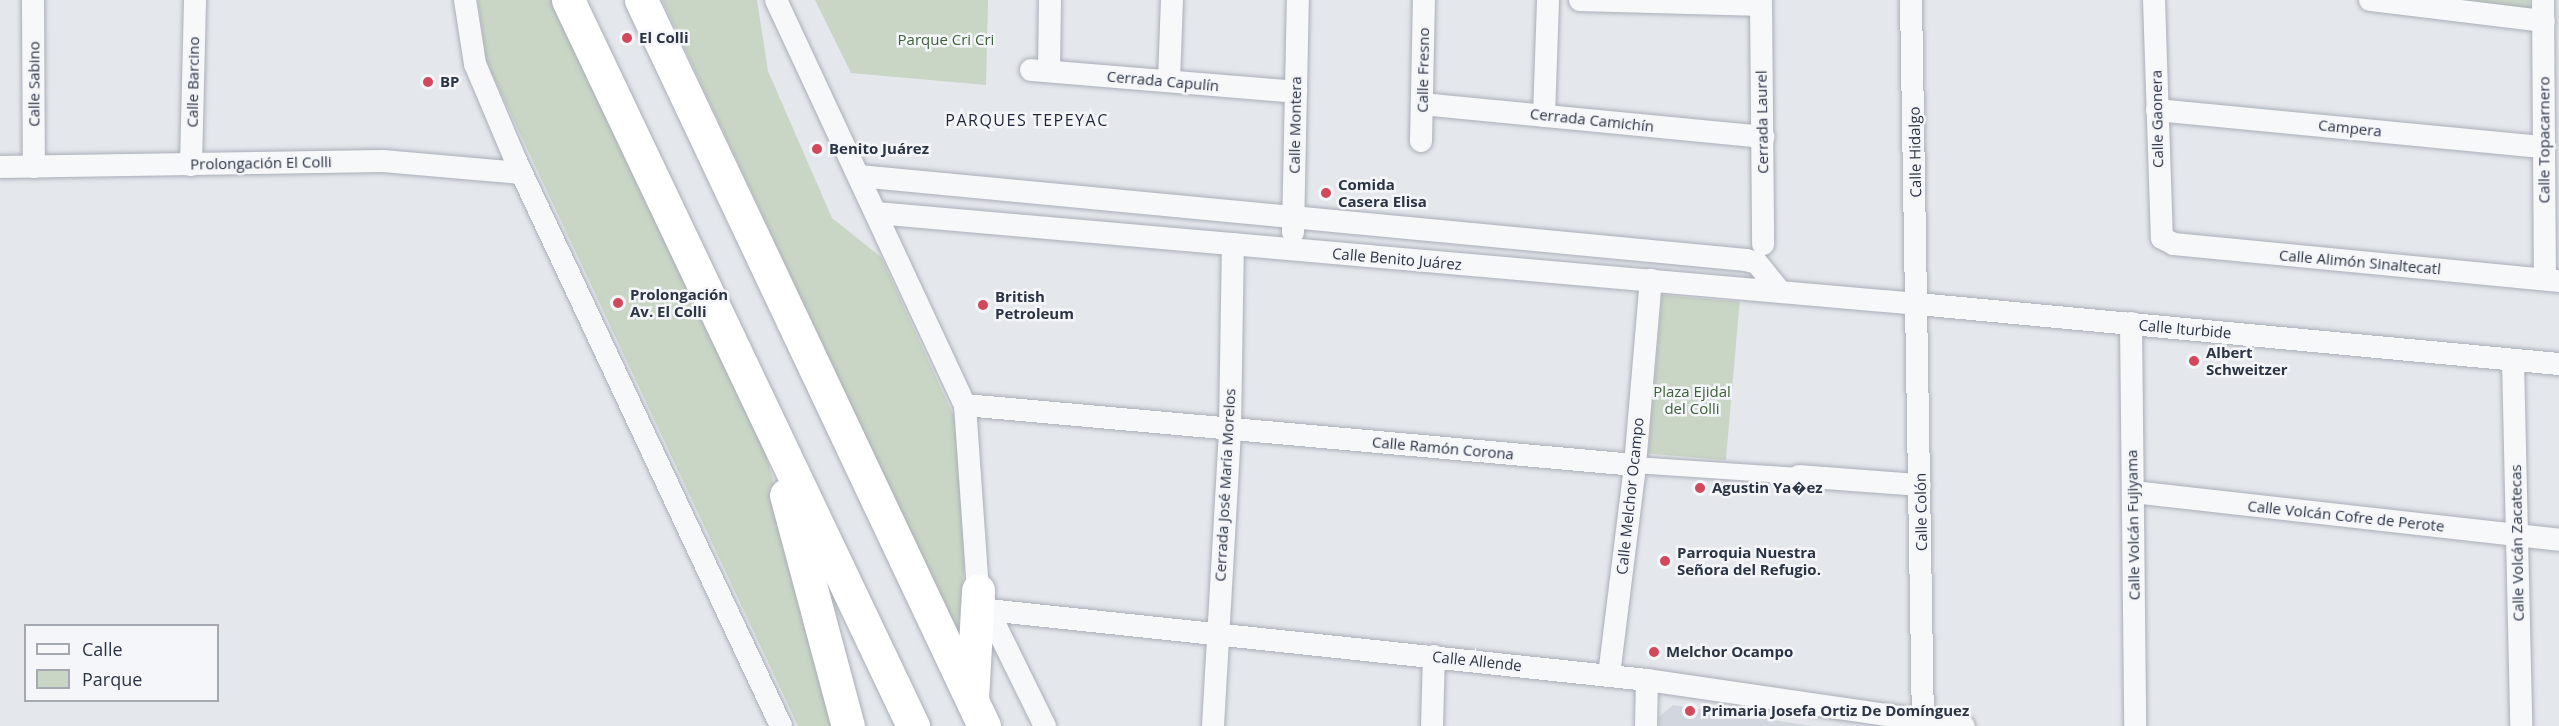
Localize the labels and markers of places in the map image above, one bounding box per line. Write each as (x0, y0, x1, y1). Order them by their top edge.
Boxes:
place label: El Colli (639, 29, 688, 47)
marker: El Colli (620, 31, 634, 45)
place label: BP (440, 73, 459, 91)
marker: BP (421, 75, 435, 89)
place label: Benito Juárez (829, 140, 929, 158)
marker: Benito Juárez (810, 142, 824, 156)
place label: Comida Casera Elisa (1338, 175, 1427, 210)
marker: Comida Casera Elisa (1319, 186, 1333, 200)
place label: Prolongación Av. El Colli (630, 285, 728, 320)
place label: British Petroleum (995, 287, 1074, 322)
marker: Prolongación Av. El Colli (611, 296, 625, 310)
marker: British Petroleum (976, 298, 990, 312)
place label: Albert Schweitzer (2206, 343, 2288, 378)
marker: Albert Schweitzer (2187, 354, 2201, 368)
place label: Agustin Ya�ez (1712, 479, 1823, 497)
marker: Agustin Ya�ez (1693, 481, 1707, 495)
place label: Parroquia Nuestra Señora del Refugio. (1677, 543, 1821, 578)
marker: Parroquia Nuestra Señora del Refugio. (1658, 554, 1672, 568)
place label: Melchor Ocampo (1666, 643, 1793, 661)
marker: Melchor Ocampo (1647, 645, 1661, 659)
place label: Primaria Josefa Ortiz De Domínguez (1702, 702, 1969, 720)
marker: Primaria Josefa Ortiz De Domínguez (1683, 704, 1697, 718)

